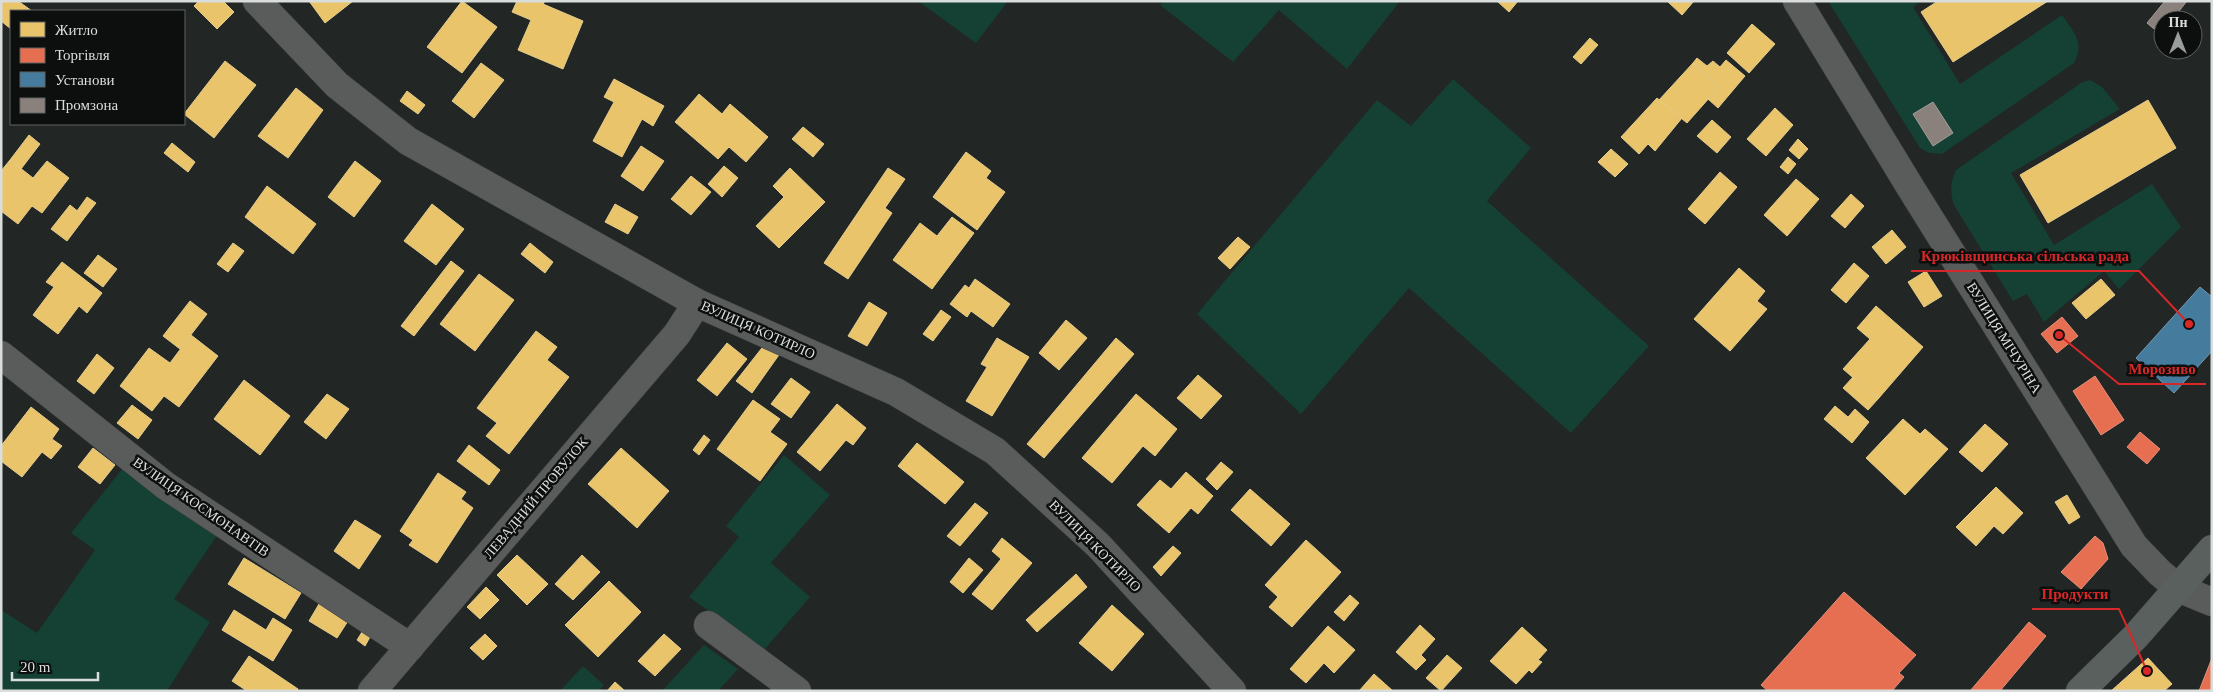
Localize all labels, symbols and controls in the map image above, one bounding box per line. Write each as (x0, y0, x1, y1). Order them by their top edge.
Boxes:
legend (10, 10, 185, 125)
north arrow (2153, 10, 2203, 60)
text: Пн (2169, 15, 2187, 30)
text: Житло (55, 22, 98, 38)
text: Торгівля (55, 47, 110, 63)
text: Установи (55, 72, 115, 88)
text: Промзона (55, 97, 118, 113)
callout: Крюківщинська сільська рада (1911, 241, 2139, 271)
text: Крюківщинська сільська рада (1921, 248, 2130, 264)
street label: ВУЛИЦЯ МІЧУРІНА (1964, 280, 2045, 397)
street label: ВУЛИЦЯ КОТИРЛО (699, 298, 817, 362)
callout: Морозиво (2119, 354, 2206, 384)
text: Морозиво (2128, 361, 2196, 377)
street label: ЛЕВАДНИЙ ПРОВУЛОК (480, 433, 592, 562)
street label: ВУЛИЦЯ КОСМОНАВТІВ (130, 454, 272, 560)
street label: ВУЛИЦЯ КОТИРЛО (1046, 497, 1144, 595)
callout: Продукти (2032, 579, 2119, 609)
text: Продукти (2042, 586, 2109, 602)
scale bar (12, 650, 99, 682)
text: 20 m (20, 659, 51, 675)

